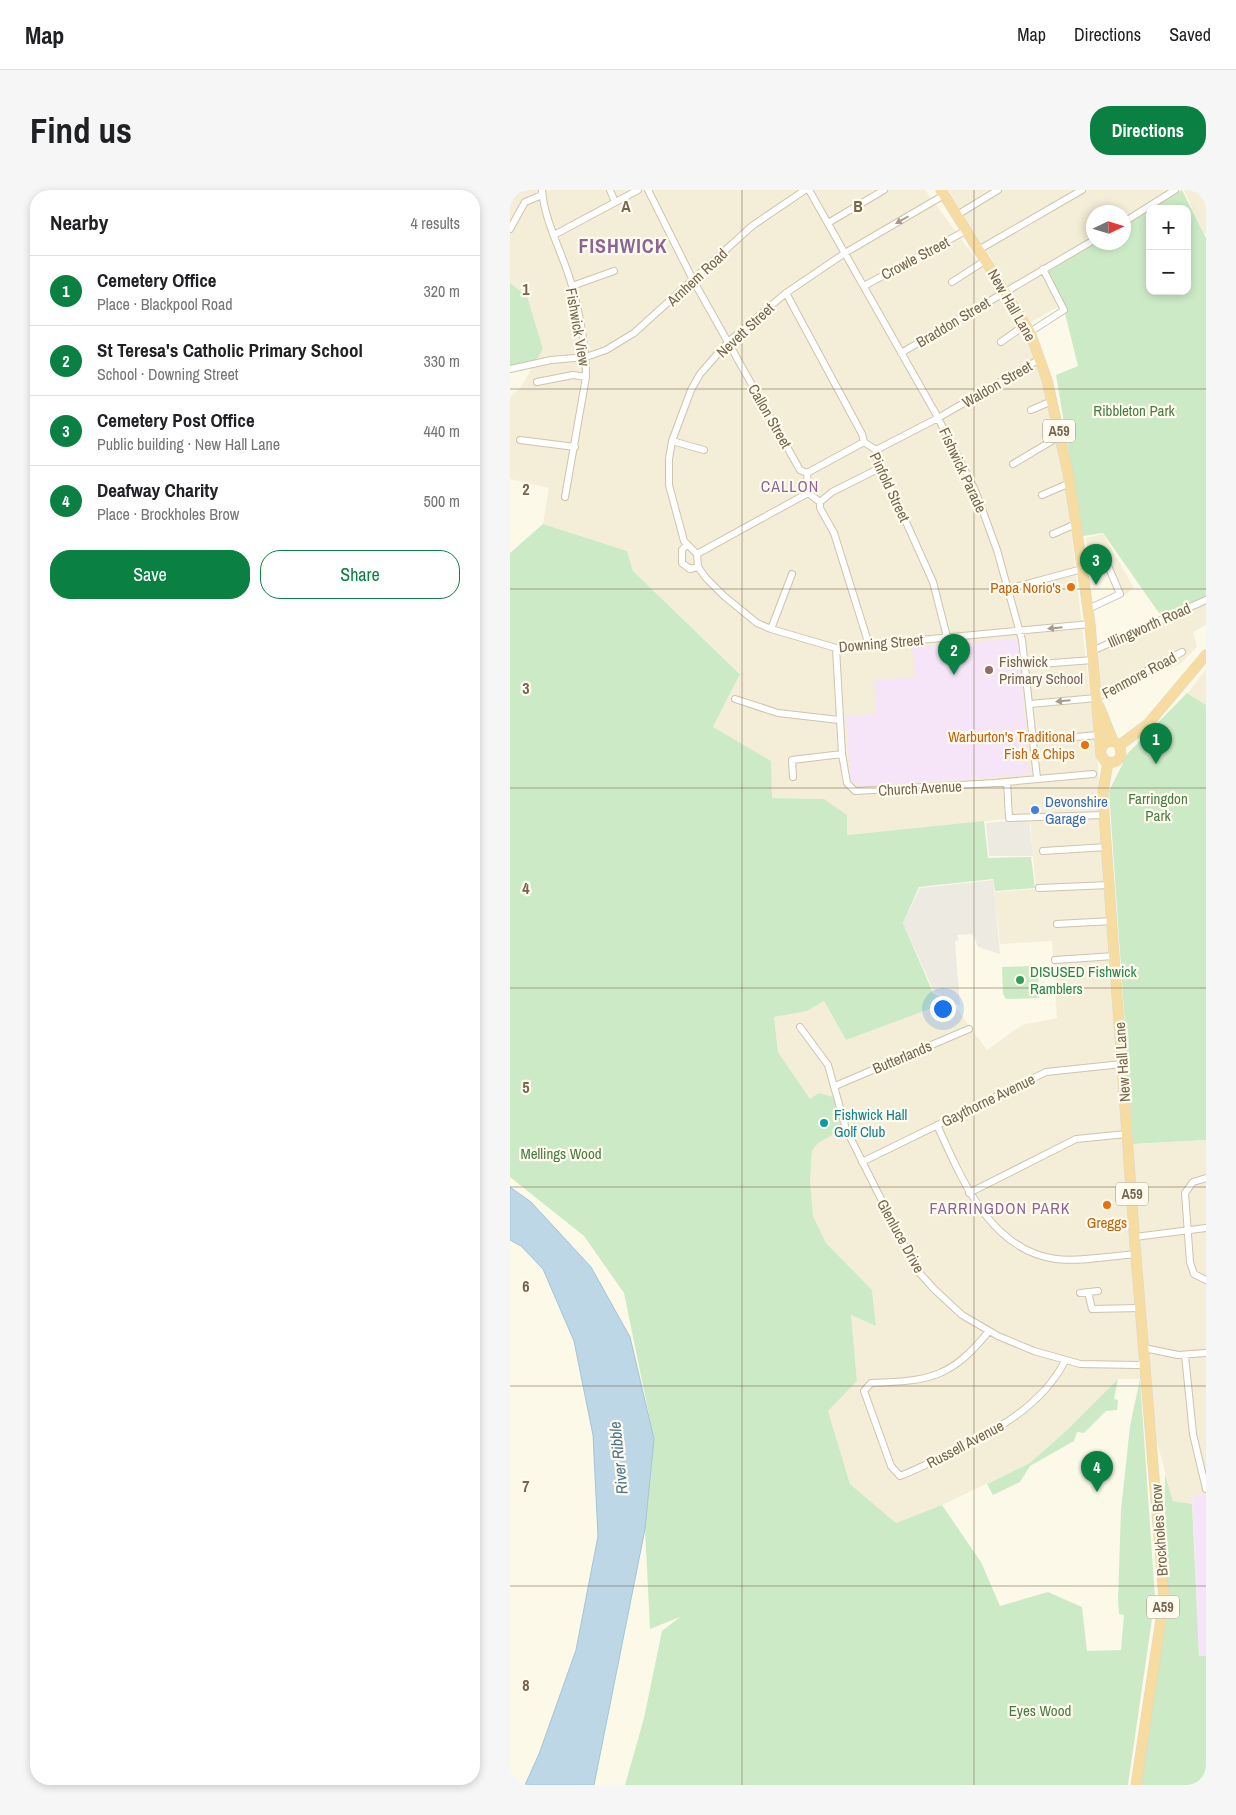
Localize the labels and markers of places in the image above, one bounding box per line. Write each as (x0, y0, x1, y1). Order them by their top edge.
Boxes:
pin: 3 (1080, 544, 1112, 585)
place label: Papa Norio's (990, 577, 1061, 598)
marker: Papa Norio's (1065, 581, 1077, 593)
pin: 2 (938, 634, 970, 675)
place label: Fishwick Primary School (999, 651, 1083, 689)
marker: Fishwick Primary School (983, 664, 995, 676)
pin: 1 (1140, 723, 1172, 764)
place label: Warburton's Traditional Fish & Chips (948, 726, 1075, 764)
marker: Warburton's Traditional Fish & Chips (1079, 739, 1091, 751)
place label: Devonshire Garage (1045, 791, 1108, 829)
marker: Devonshire Garage (1029, 804, 1041, 816)
place label: DISUSED Fishwick Ramblers (1030, 961, 1137, 999)
marker: DISUSED Fishwick Ramblers (1014, 974, 1026, 986)
place label: Fishwick Hall Golf Club (834, 1104, 907, 1142)
marker: Fishwick Hall Golf Club (818, 1117, 830, 1129)
marker: Greggs (1101, 1199, 1113, 1211)
place label: Greggs (1087, 1212, 1127, 1233)
pin: 4 (1081, 1451, 1113, 1492)

